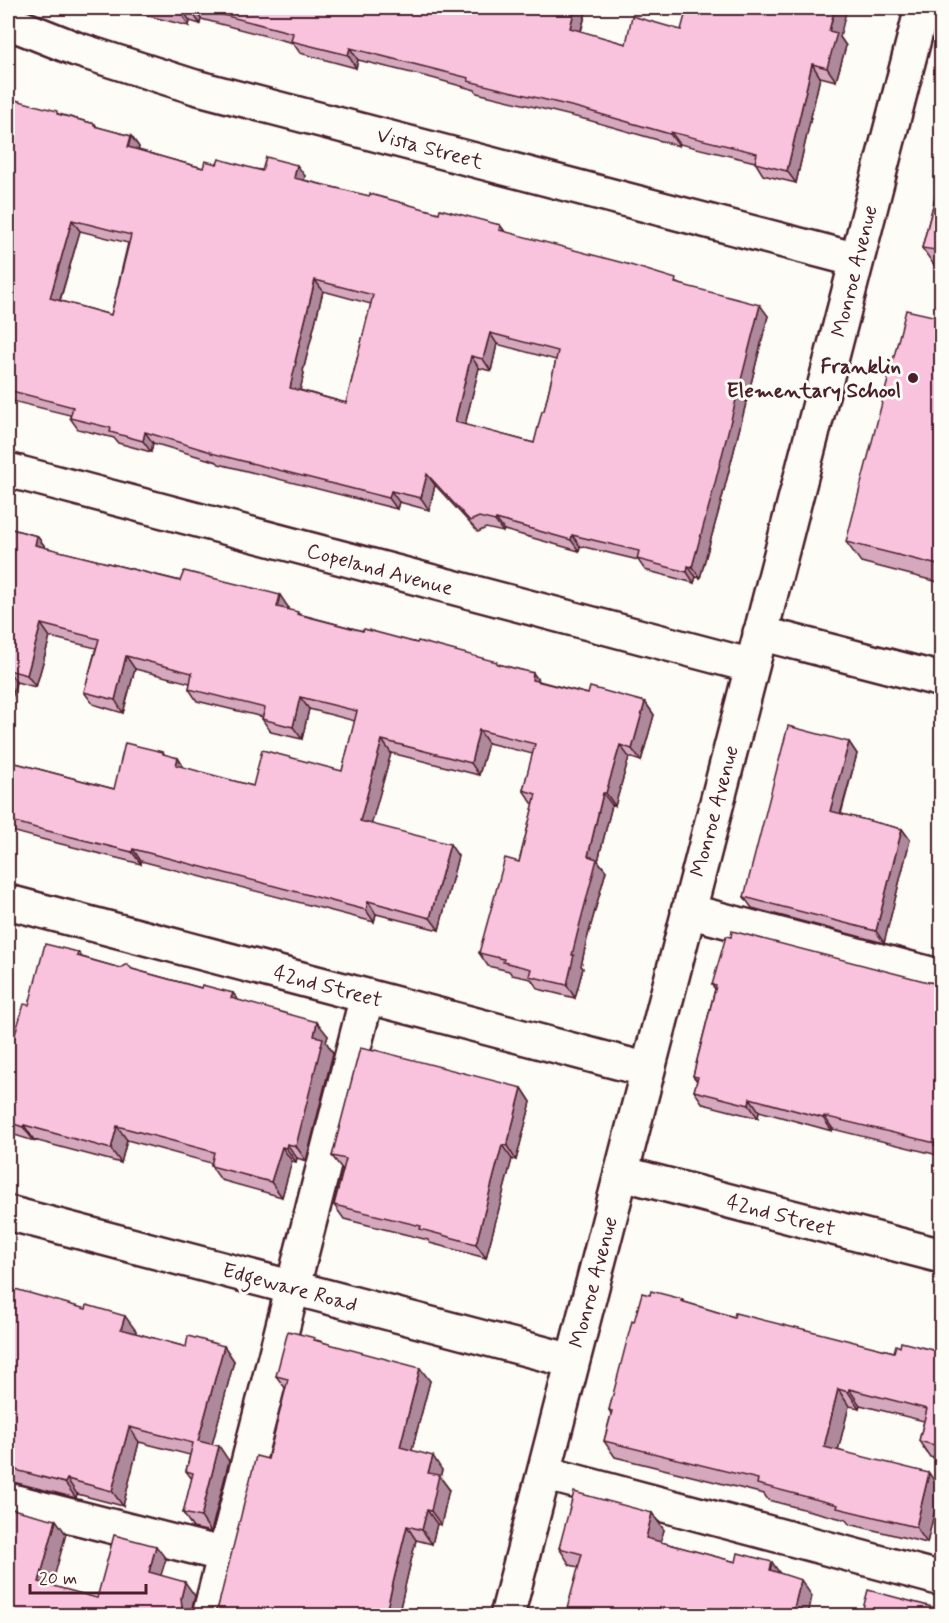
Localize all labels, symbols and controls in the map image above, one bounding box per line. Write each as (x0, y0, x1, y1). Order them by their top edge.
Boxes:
street label: Vista Street (373, 121, 487, 177)
street label: Monroe Avenue (825, 202, 885, 340)
place label: Franklin Elementary School (726, 353, 901, 405)
marker: Franklin Elementary School (906, 371, 920, 385)
street label: Copeland Avenue (303, 537, 456, 603)
street label: Monroe Avenue (684, 742, 746, 880)
street label: 42nd Street (270, 959, 385, 1015)
street label: 42nd Street (723, 1188, 838, 1244)
street label: Monroe Avenue (563, 1213, 625, 1351)
street label: Edgeware Road (219, 1257, 360, 1321)
scale bar (30, 1557, 146, 1595)
text: 20 m (39, 1567, 77, 1591)

